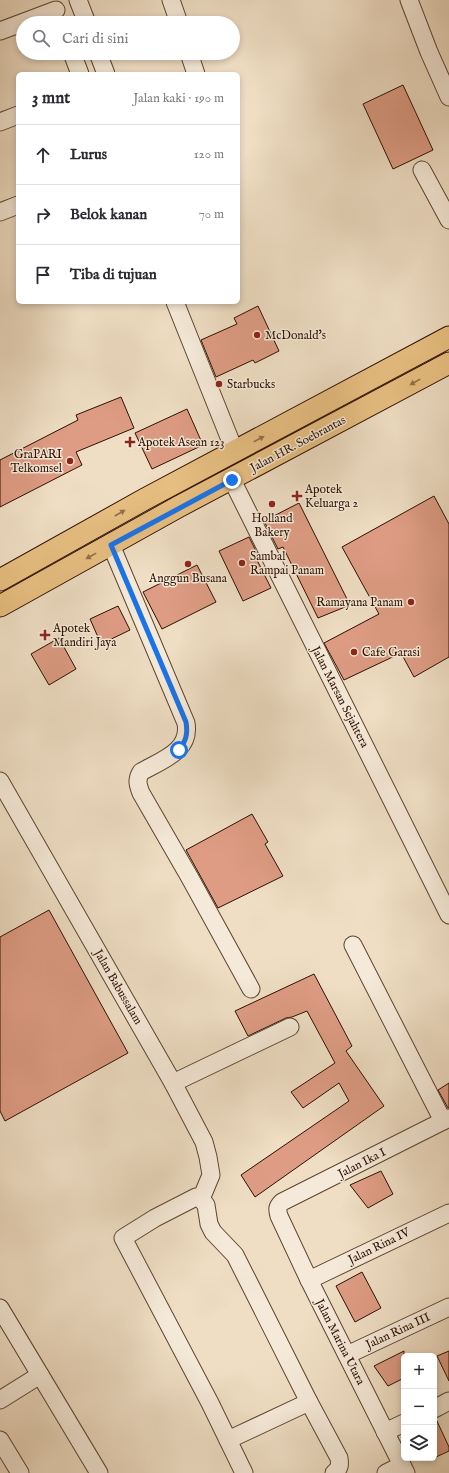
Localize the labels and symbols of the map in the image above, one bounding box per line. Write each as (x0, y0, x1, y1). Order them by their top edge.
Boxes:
place label: McDonald's (265, 328, 326, 343)
marker: McDonald's (252, 330, 262, 340)
place label: Starbucks (227, 377, 275, 392)
one-way arrow (409, 378, 421, 385)
marker: Starbucks (214, 379, 224, 389)
street label: Jalan HR. Soebrantas (246, 413, 349, 477)
place label: Apotek Asean 123 (137, 435, 224, 451)
one-way arrow (253, 435, 265, 442)
marker: Apotek Asean 123 (125, 437, 135, 447)
place label: GraPARI Telkomsel (10, 447, 63, 476)
marker: GraPARI Telkomsel (65, 456, 75, 466)
route end (223, 471, 241, 489)
place label: Apotek Keluarga 2 (304, 482, 359, 511)
marker: Apotek Keluarga 2 (292, 491, 302, 501)
marker: Holland Bakery (267, 499, 277, 509)
one-way arrow (114, 510, 126, 517)
place label: Holland Bakery (251, 511, 293, 540)
place label: Sambal Rampai Panam (250, 549, 324, 579)
one-way arrow (85, 552, 97, 559)
marker: Sambal Rampai Panam (237, 558, 247, 568)
marker: Anggun Busana (183, 559, 193, 569)
place label: Anggun Busana (148, 571, 228, 586)
place label: Ramayana Panam (316, 595, 403, 610)
marker: Ramayana Panam (406, 597, 416, 607)
place label: Apotek Mandiri Jaya (52, 621, 117, 651)
marker: Apotek Mandiri Jaya (40, 630, 50, 640)
street label: Jalan Marsan Sejahtera (306, 642, 372, 751)
place label: Cafe Garasi (362, 645, 420, 660)
marker: Cafe Garasi (349, 647, 359, 657)
route start (170, 741, 188, 759)
street label: Jalan Babussalam (89, 945, 146, 1028)
street label: Jalan Ika I (334, 1145, 389, 1183)
street label: Jalan Rina IV (344, 1224, 414, 1269)
street label: Jalan Marina Utara (310, 1295, 368, 1389)
street label: Jalan Rina III (362, 1310, 433, 1354)

